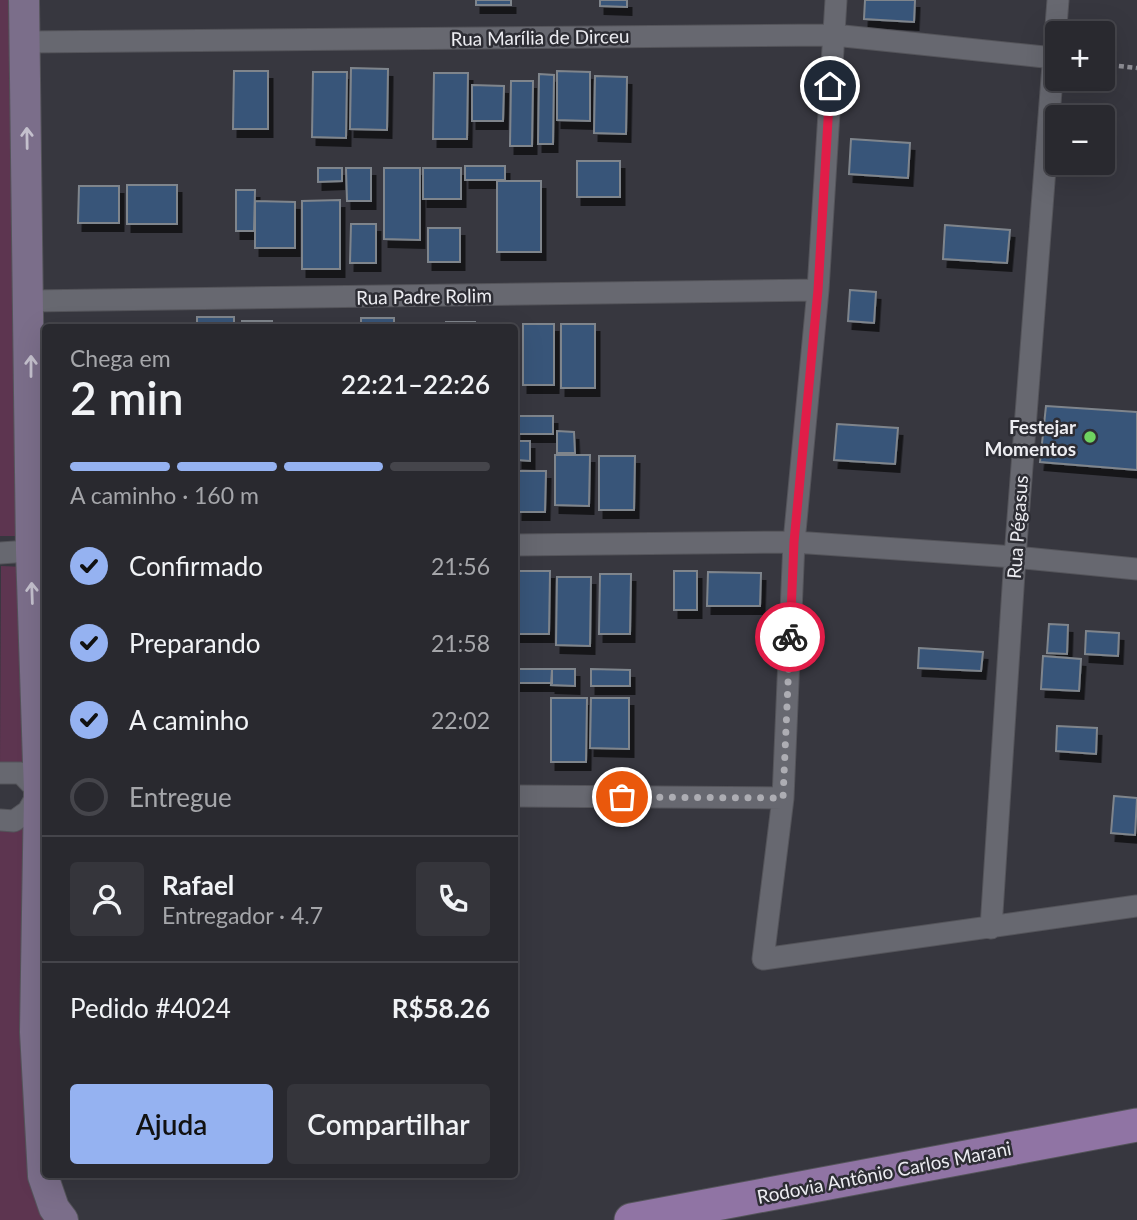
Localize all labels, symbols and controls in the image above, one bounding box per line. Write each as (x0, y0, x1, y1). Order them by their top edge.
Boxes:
map controls (1045, 21, 1115, 175)
button: + (1045, 21, 1115, 91)
street label: Rua Marília de Dirceu (450, 24, 630, 50)
pin (800, 56, 860, 116)
icon: home (811, 67, 849, 105)
button: − (1045, 105, 1115, 175)
one-way arrow (21, 127, 34, 150)
street label: Rua Padre Rolim (356, 283, 492, 309)
text: Chega em (70, 344, 171, 372)
one-way arrow (24, 355, 38, 378)
text: 22:21–22:26 (341, 368, 490, 400)
text: 2 min (70, 370, 184, 425)
place label: Festejar Momentos (985, 415, 1077, 460)
marker: Festejar Momentos (1082, 429, 1098, 445)
street label: Rua Pégasus (1002, 474, 1032, 580)
text: A caminho · 160 m (70, 481, 259, 509)
icon: check (70, 547, 108, 585)
text: Confirmado (129, 550, 263, 582)
text: 21:56 (431, 552, 490, 580)
one-way arrow (26, 582, 39, 605)
courier (755, 602, 825, 672)
icon: bike (771, 618, 809, 656)
icon: check (70, 624, 108, 662)
text: Preparando (129, 627, 261, 659)
text: 21:58 (431, 629, 490, 657)
icon: check (70, 701, 108, 739)
text: A caminho (129, 704, 249, 736)
text: 22:02 (431, 706, 490, 734)
pin (592, 767, 652, 827)
icon: bag (603, 778, 641, 816)
text: Entregue (129, 781, 232, 813)
button: person (70, 862, 144, 936)
button: phone (416, 862, 490, 936)
text: Rafael (162, 869, 234, 901)
text: Entregador · 4.7 (162, 901, 323, 929)
text: Pedido #4024 (70, 992, 231, 1024)
text: R$58.26 (392, 992, 490, 1024)
button: Ajuda (70, 1084, 273, 1164)
button: Compartilhar (287, 1084, 490, 1164)
street label: Rodovia Antônio Carlos Marani (755, 1136, 1013, 1208)

